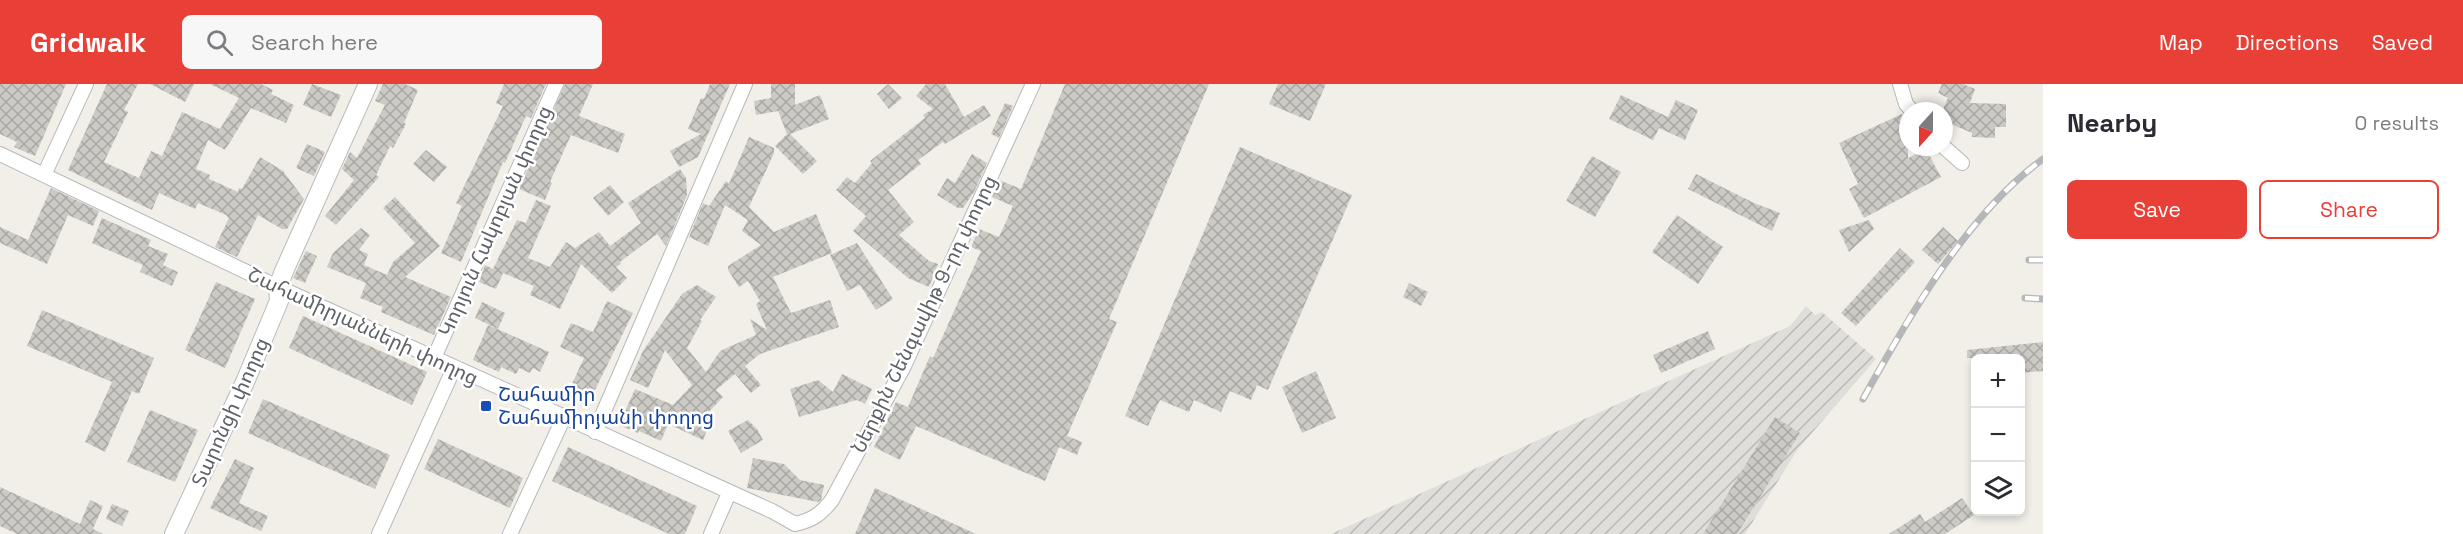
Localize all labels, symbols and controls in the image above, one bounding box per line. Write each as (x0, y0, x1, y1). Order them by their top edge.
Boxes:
search box (182, 15, 602, 69)
text: Gridwalk (30, 24, 146, 60)
icon: search (203, 26, 236, 59)
text: Search here (251, 28, 378, 56)
text: Map (2159, 29, 2203, 56)
text: Directions (2236, 29, 2339, 56)
text: Saved (2372, 29, 2433, 56)
street label: Կորյուն Հակոբյան փողոց (432, 102, 558, 340)
north arrow (1899, 102, 1953, 156)
text: Nearby (2067, 106, 2157, 140)
text: 0 results (2355, 110, 2439, 136)
street label: Ներքին Շենգավիթ 9-րդ փողոց (845, 171, 1003, 457)
button: Save (2067, 180, 2247, 239)
button: Share (2259, 180, 2439, 239)
street label: Շահամիրյանների փողոց (243, 261, 483, 391)
street label: Տարոնցի փողոց (185, 333, 275, 491)
map controls (1971, 354, 2025, 516)
button: + (1971, 354, 2025, 408)
place label: Շահամիր Շահամիրյանի փողոց (498, 381, 714, 430)
marker: Շահամիր Շահամիրյանի փողոց (479, 399, 493, 413)
button: − (1971, 408, 2025, 462)
button: layers (1971, 462, 2025, 516)

